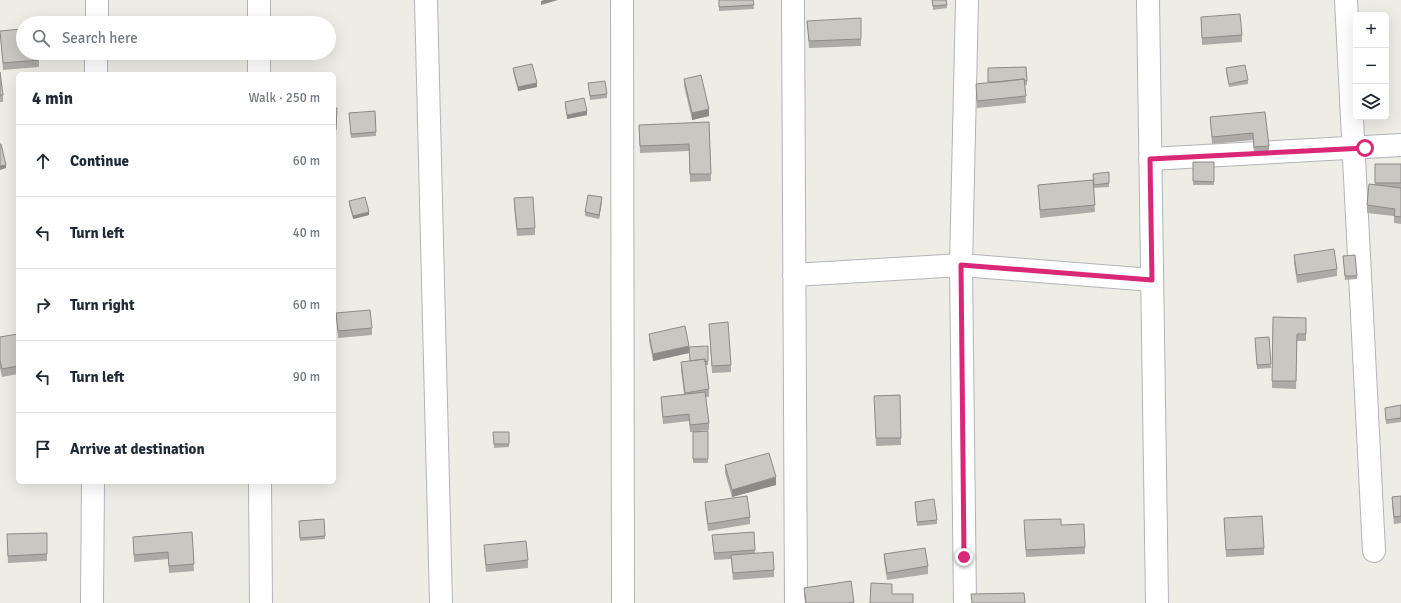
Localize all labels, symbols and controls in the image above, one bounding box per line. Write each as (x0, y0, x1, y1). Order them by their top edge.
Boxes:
map controls (1353, 12, 1389, 120)
button: + (1353, 12, 1389, 48)
search box (16, 16, 336, 60)
icon: search (30, 27, 52, 49)
text: Search here (62, 29, 138, 47)
button: − (1353, 48, 1389, 84)
button: layers (1353, 84, 1389, 120)
text: 4 min (32, 88, 73, 109)
text: Walk · 250 m (249, 90, 320, 106)
route start (1356, 139, 1374, 157)
icon: ahead (32, 150, 54, 172)
text: Continue (70, 152, 129, 170)
text: 60 m (293, 153, 320, 169)
icon: left (32, 222, 54, 244)
text: Turn left (70, 224, 124, 242)
text: 40 m (293, 225, 320, 241)
icon: right (32, 294, 54, 316)
text: Turn right (70, 296, 135, 314)
text: 60 m (293, 297, 320, 313)
icon: left (32, 366, 54, 388)
text: Turn left (70, 368, 124, 386)
text: 90 m (293, 369, 320, 385)
icon: arrive (32, 438, 54, 460)
text: Arrive at destination (70, 440, 205, 458)
route end (955, 548, 973, 566)

